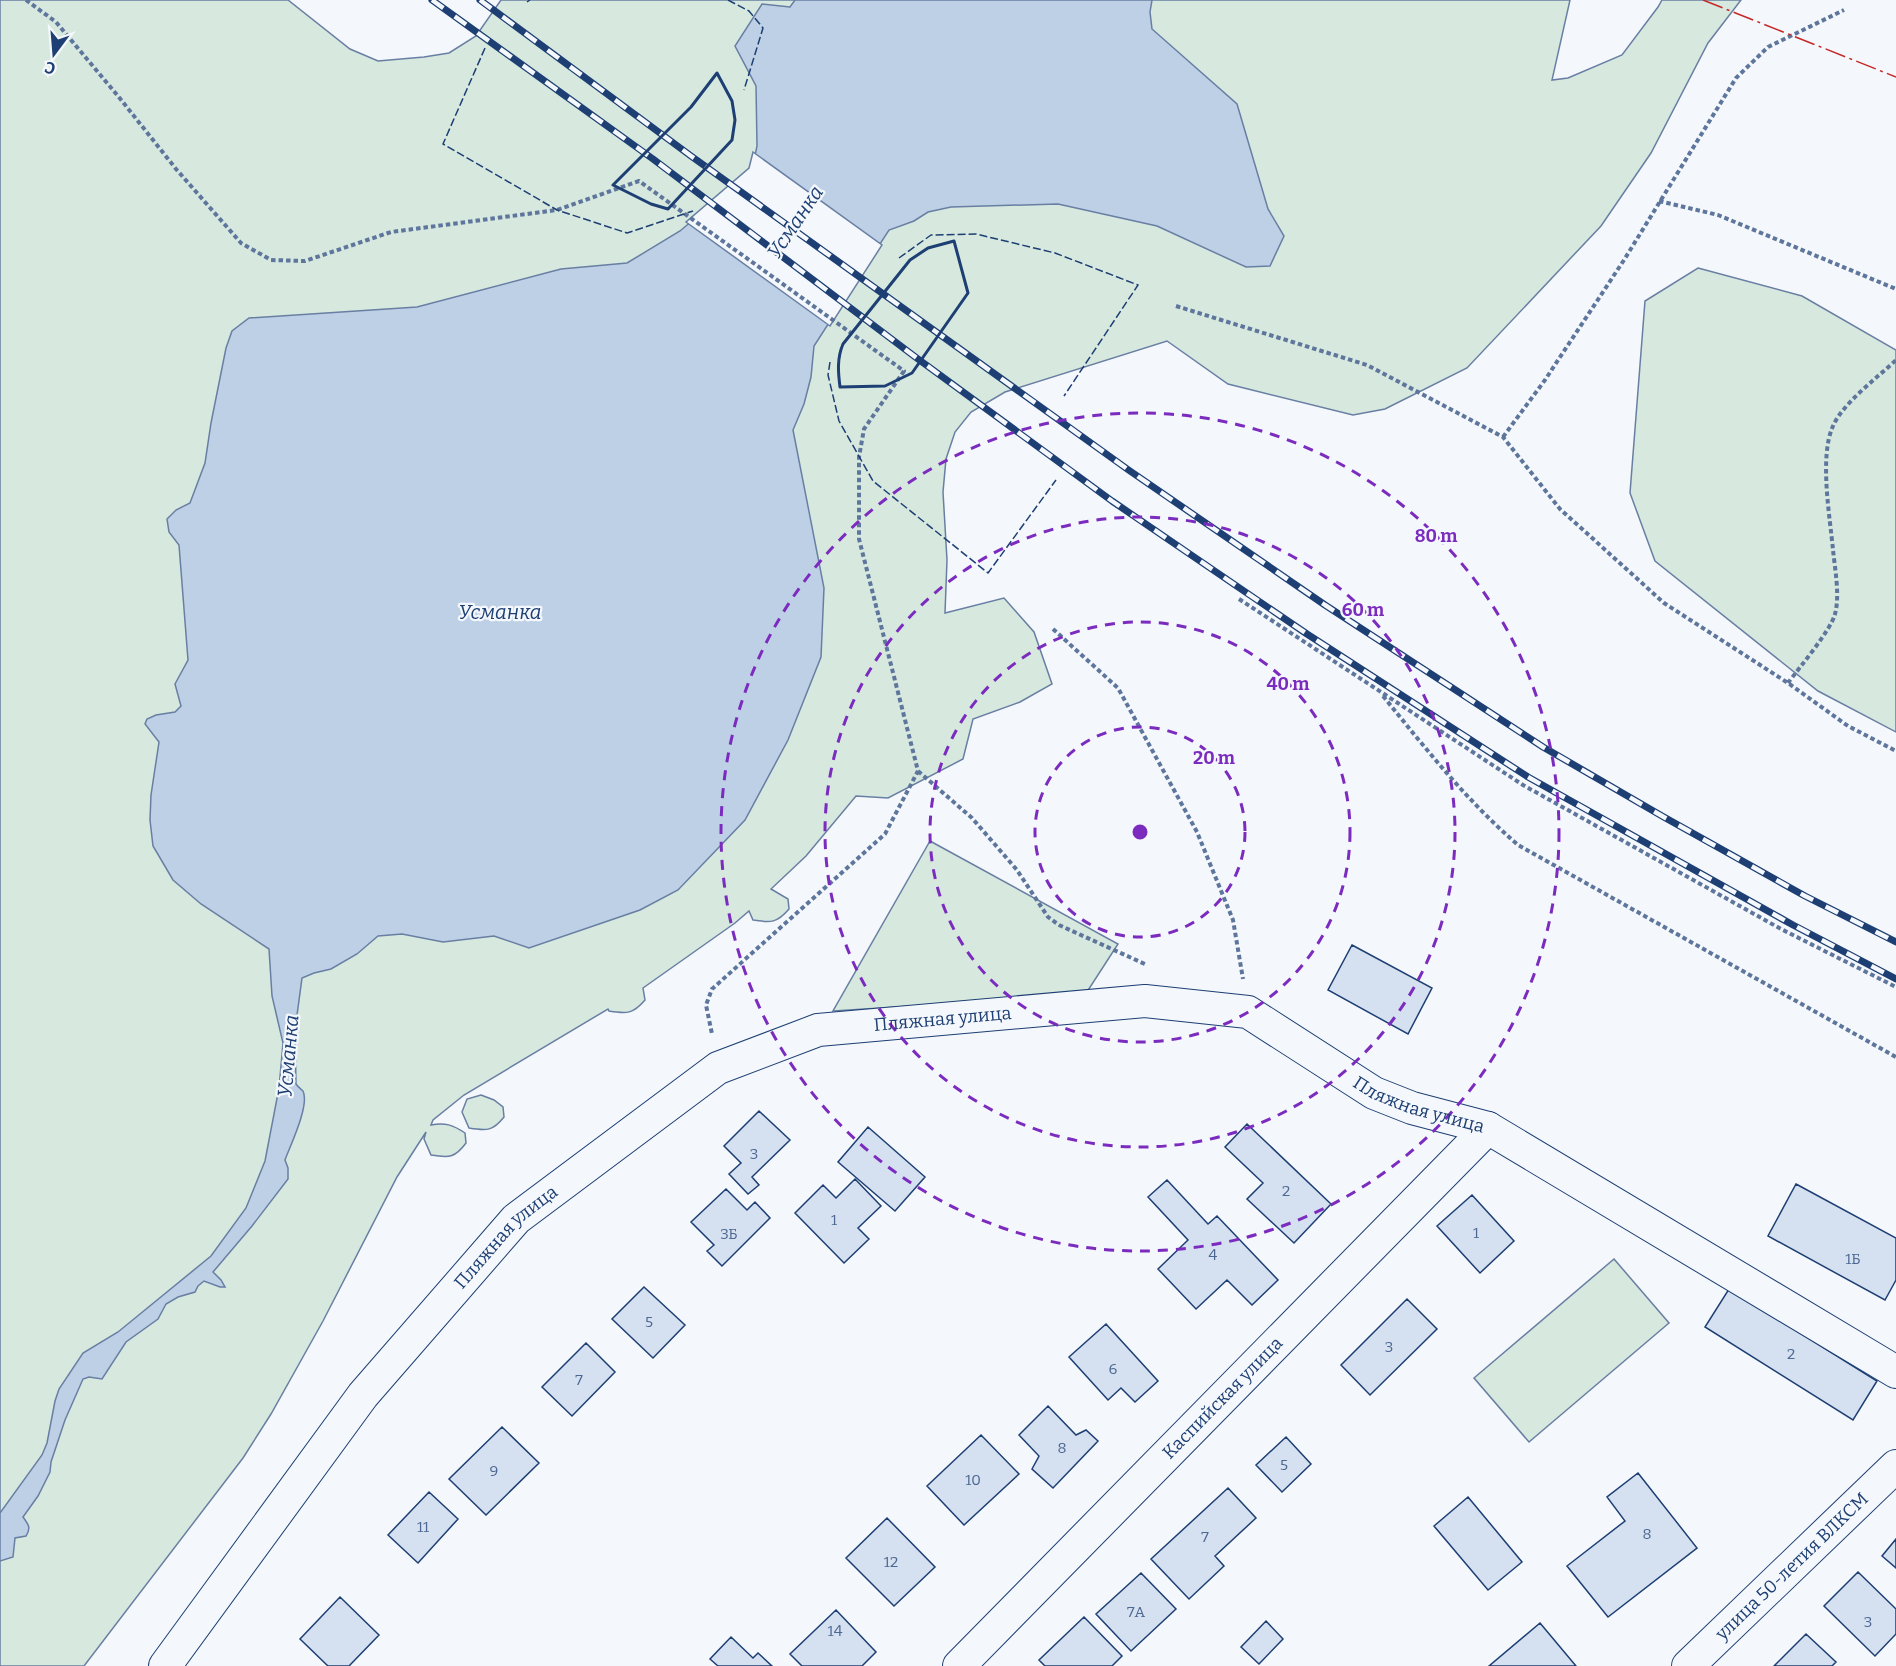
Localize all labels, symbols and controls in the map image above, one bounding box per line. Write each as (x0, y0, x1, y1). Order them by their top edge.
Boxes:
north arrow (24, 24, 84, 84)
text: С (43, 57, 57, 78)
water label: Усманка (762, 181, 828, 263)
text: 80 m (1415, 525, 1457, 547)
text: 60 m (1342, 599, 1384, 621)
water label: Усманка (459, 600, 541, 624)
text: 40 m (1267, 673, 1309, 695)
text: 20 m (1193, 747, 1235, 769)
centre of rings (1130, 822, 1150, 842)
street label: Пляжная улица (873, 1002, 1012, 1036)
water label: Усманка (272, 1014, 304, 1098)
street label: Пляжная улица (1349, 1071, 1487, 1138)
house number: 3 (750, 1145, 758, 1163)
street label: Пляжная улица (449, 1181, 562, 1293)
house number: 2 (1282, 1182, 1290, 1200)
house number: 1 (831, 1211, 837, 1229)
house number: 1 (1473, 1224, 1479, 1242)
house number: 3Б (720, 1225, 738, 1243)
house number: 4 (1209, 1246, 1218, 1264)
house number: 1Б (1845, 1250, 1861, 1268)
house number: 5 (645, 1313, 653, 1331)
street label: Каспийская улица (1158, 1332, 1287, 1463)
house number: 3 (1385, 1338, 1393, 1356)
house number: 2 (1787, 1345, 1795, 1363)
house number: 6 (1109, 1360, 1118, 1378)
house number: 7 (575, 1371, 583, 1389)
house number: 8 (1057, 1439, 1067, 1457)
house number: 5 (1280, 1456, 1288, 1474)
house number: 9 (490, 1462, 498, 1480)
house number: 10 (965, 1471, 981, 1489)
street label: улица 50-летия ВЛКСМ (1710, 1488, 1873, 1645)
house number: 11 (417, 1518, 429, 1536)
house number: 8 (1642, 1525, 1652, 1543)
house number: 7 (1201, 1528, 1209, 1546)
house number: 12 (884, 1553, 898, 1571)
house number: 7А (1127, 1603, 1145, 1621)
house number: 3 (1864, 1613, 1872, 1631)
house number: 14 (828, 1622, 843, 1640)

